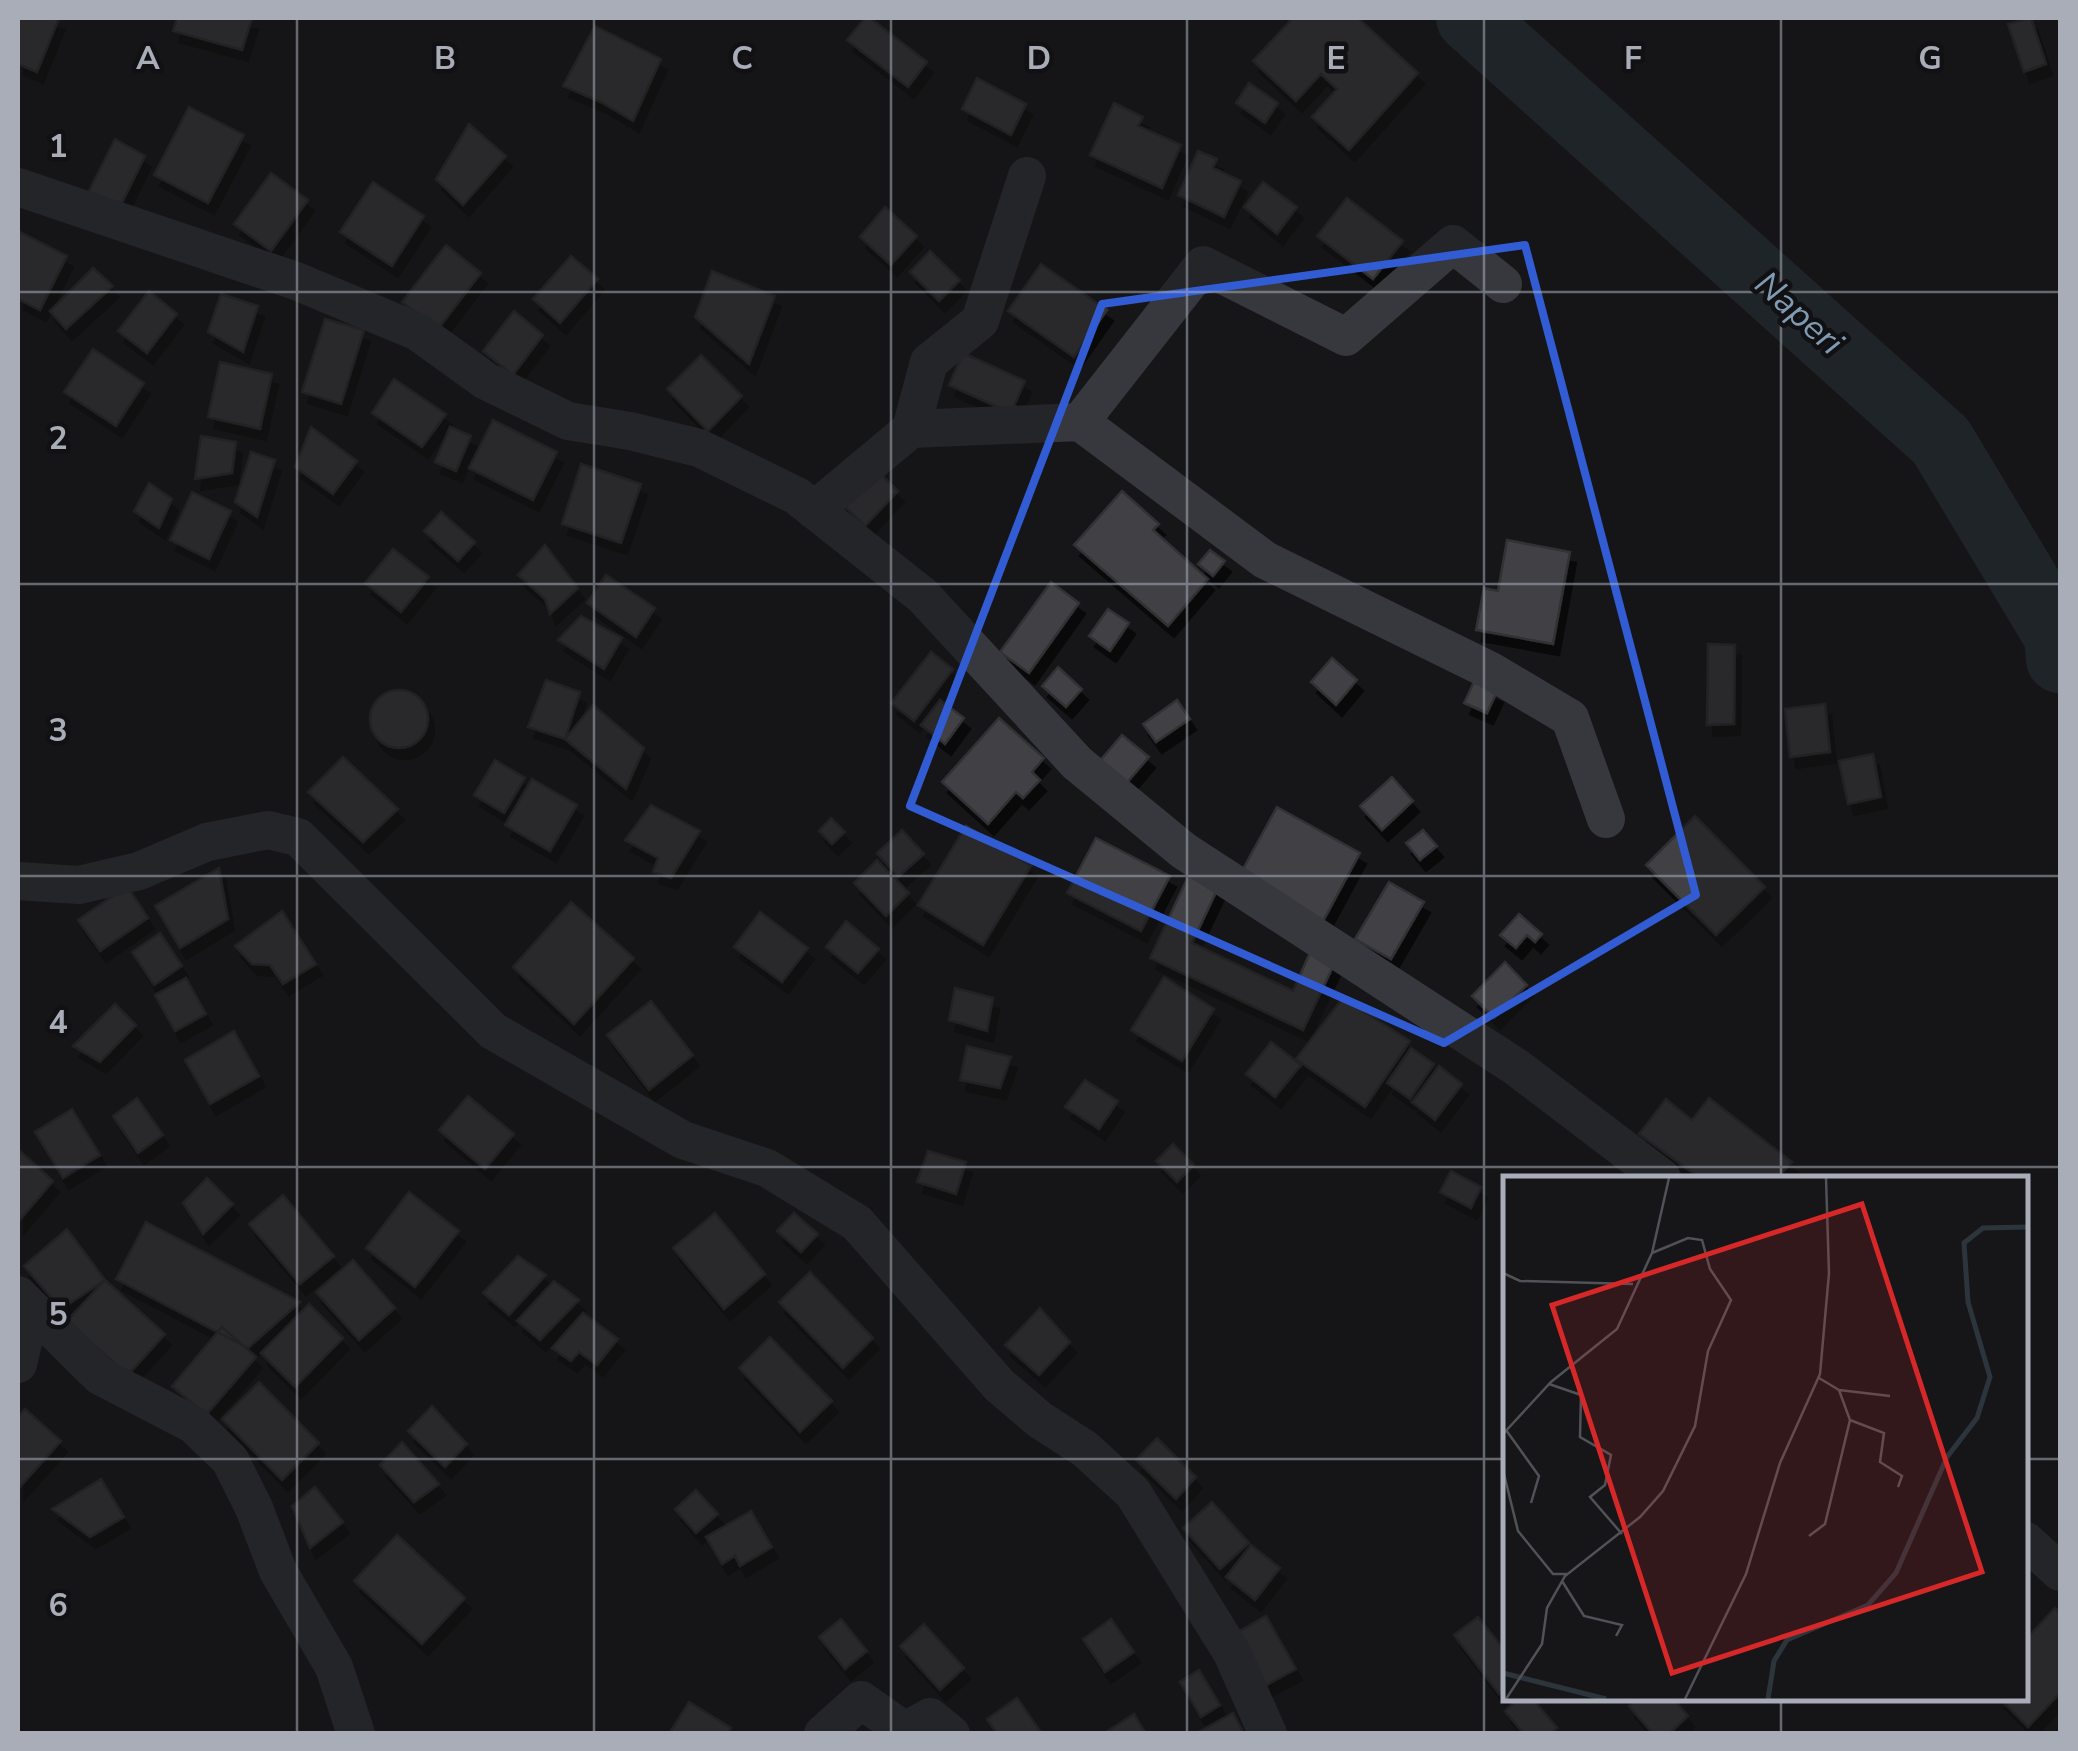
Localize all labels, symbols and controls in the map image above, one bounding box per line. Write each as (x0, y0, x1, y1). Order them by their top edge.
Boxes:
text: A (136, 37, 160, 80)
text: B (434, 37, 456, 80)
text: C (731, 37, 753, 80)
text: D (1027, 37, 1051, 80)
text: E (1326, 37, 1346, 80)
text: F (1624, 37, 1642, 80)
text: G (1918, 37, 1942, 80)
text: 1 (48, 125, 68, 168)
water label: Naperi (1745, 261, 1854, 366)
text: 2 (48, 417, 68, 460)
text: 3 (48, 709, 68, 752)
text: 4 (48, 1001, 68, 1044)
inset map (1503, 1176, 2028, 1701)
text: 5 (48, 1293, 68, 1336)
text: 6 (48, 1584, 68, 1627)

